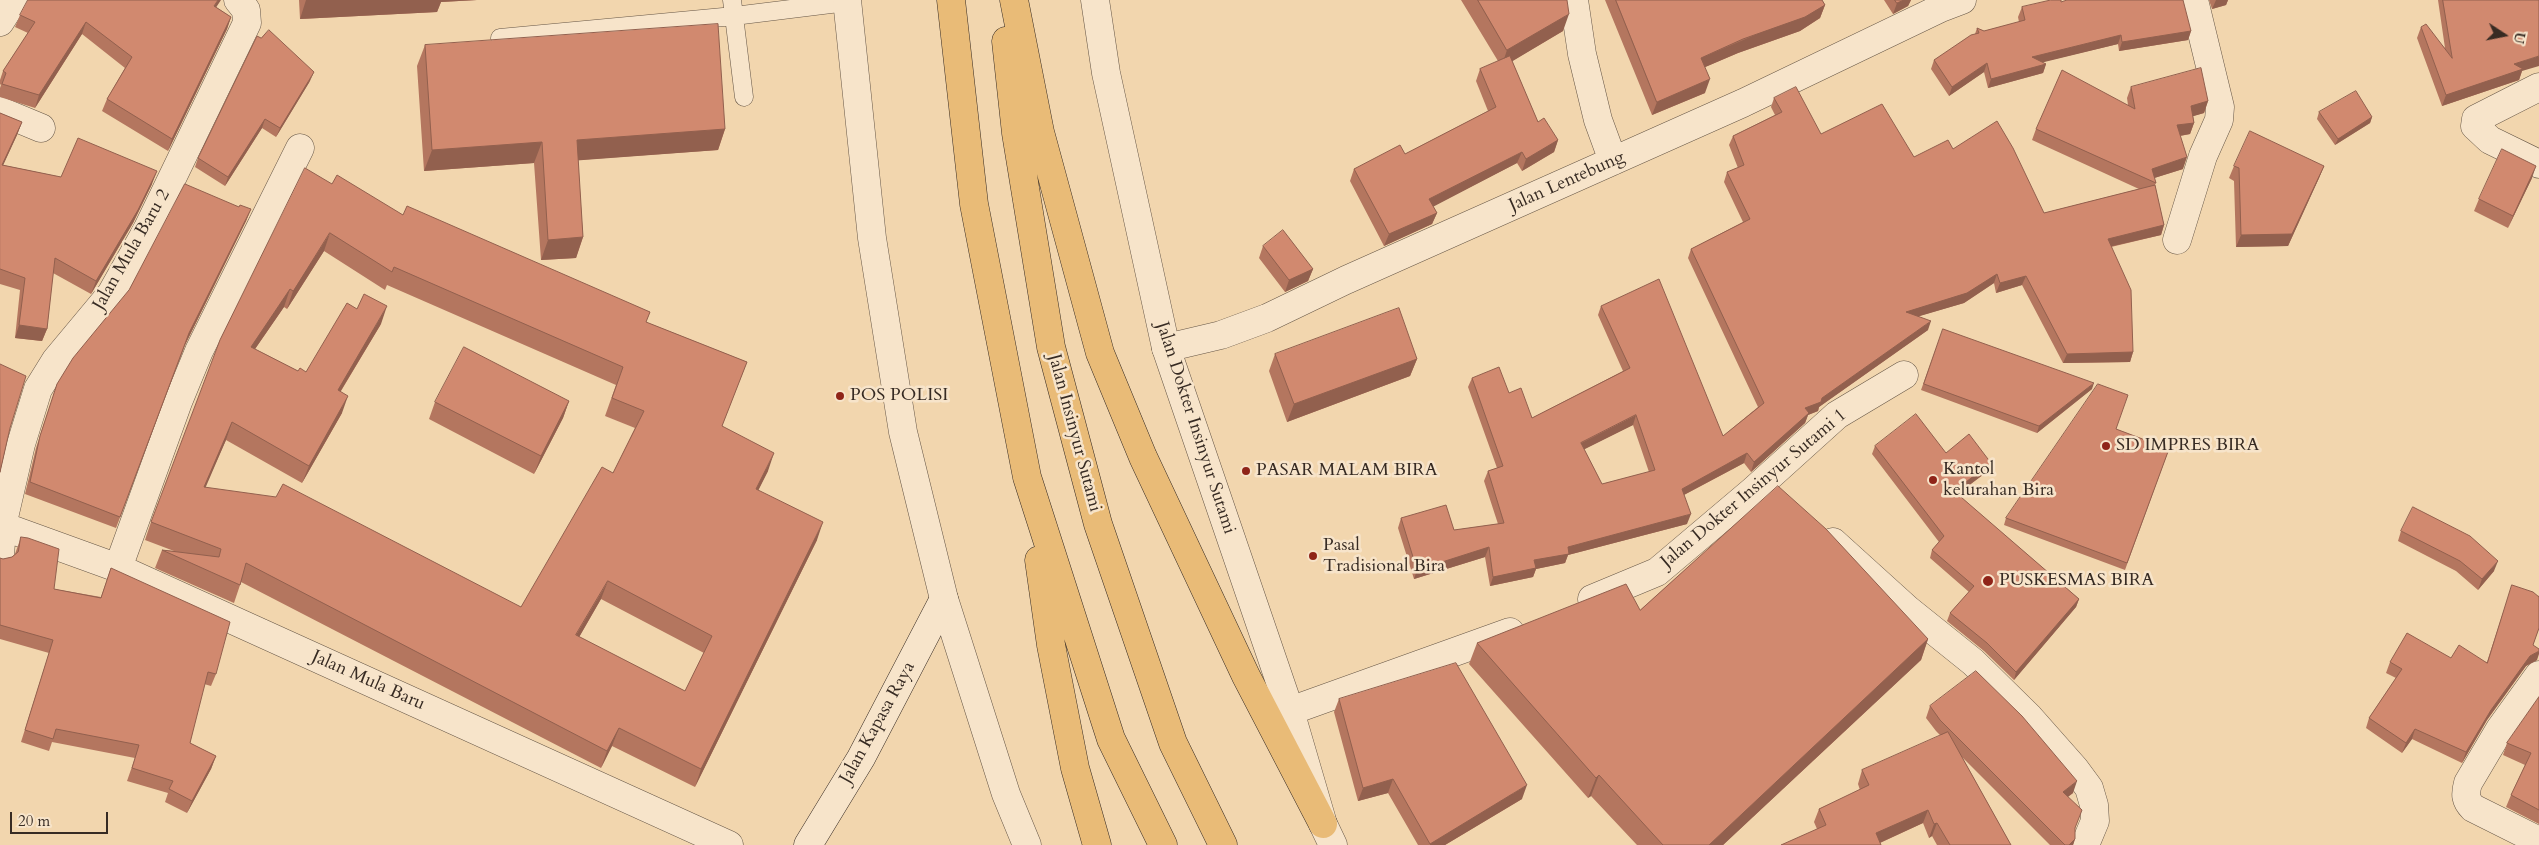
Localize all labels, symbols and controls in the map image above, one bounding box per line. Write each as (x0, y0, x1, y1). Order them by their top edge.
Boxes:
north arrow (2479, 10, 2529, 60)
text: U (2509, 31, 2530, 45)
street label: Jalan Lentebung (1506, 147, 1628, 217)
street label: Jalan Mula Baru 2 (89, 186, 175, 314)
street label: Jalan Dokter Insinyur Sutami (1150, 319, 1240, 537)
street label: Jalan Insinyur Sutami (1043, 352, 1105, 514)
place label: POS POLISI (850, 385, 948, 407)
marker: POS POLISI (834, 390, 846, 402)
street label: Jalan Dokter Insinyur Sutami 1 (1657, 405, 1851, 573)
place label: SD IMPRES BIRA (2116, 435, 2259, 457)
marker: SD IMPRES BIRA (2100, 440, 2112, 452)
place label: Kantol kelurahan Bira (1943, 459, 2054, 502)
place label: PASAR MALAM BIRA (1256, 460, 1437, 482)
marker: PASAR MALAM BIRA (1240, 465, 1252, 477)
marker: Kantol kelurahan Bira (1927, 474, 1939, 486)
place label: Pasal Tradisional Bira (1323, 535, 1445, 578)
marker: Pasal Tradisional Bira (1307, 550, 1319, 562)
place label: PUSKESMAS BIRA (1999, 570, 2154, 592)
marker: PUSKESMAS BIRA (1981, 574, 1995, 588)
street label: Jalan Mula Baru (308, 646, 428, 716)
street label: Jalan Kapasa Raya (836, 658, 920, 788)
scale bar (12, 802, 110, 834)
text: 20 m (18, 811, 50, 831)

